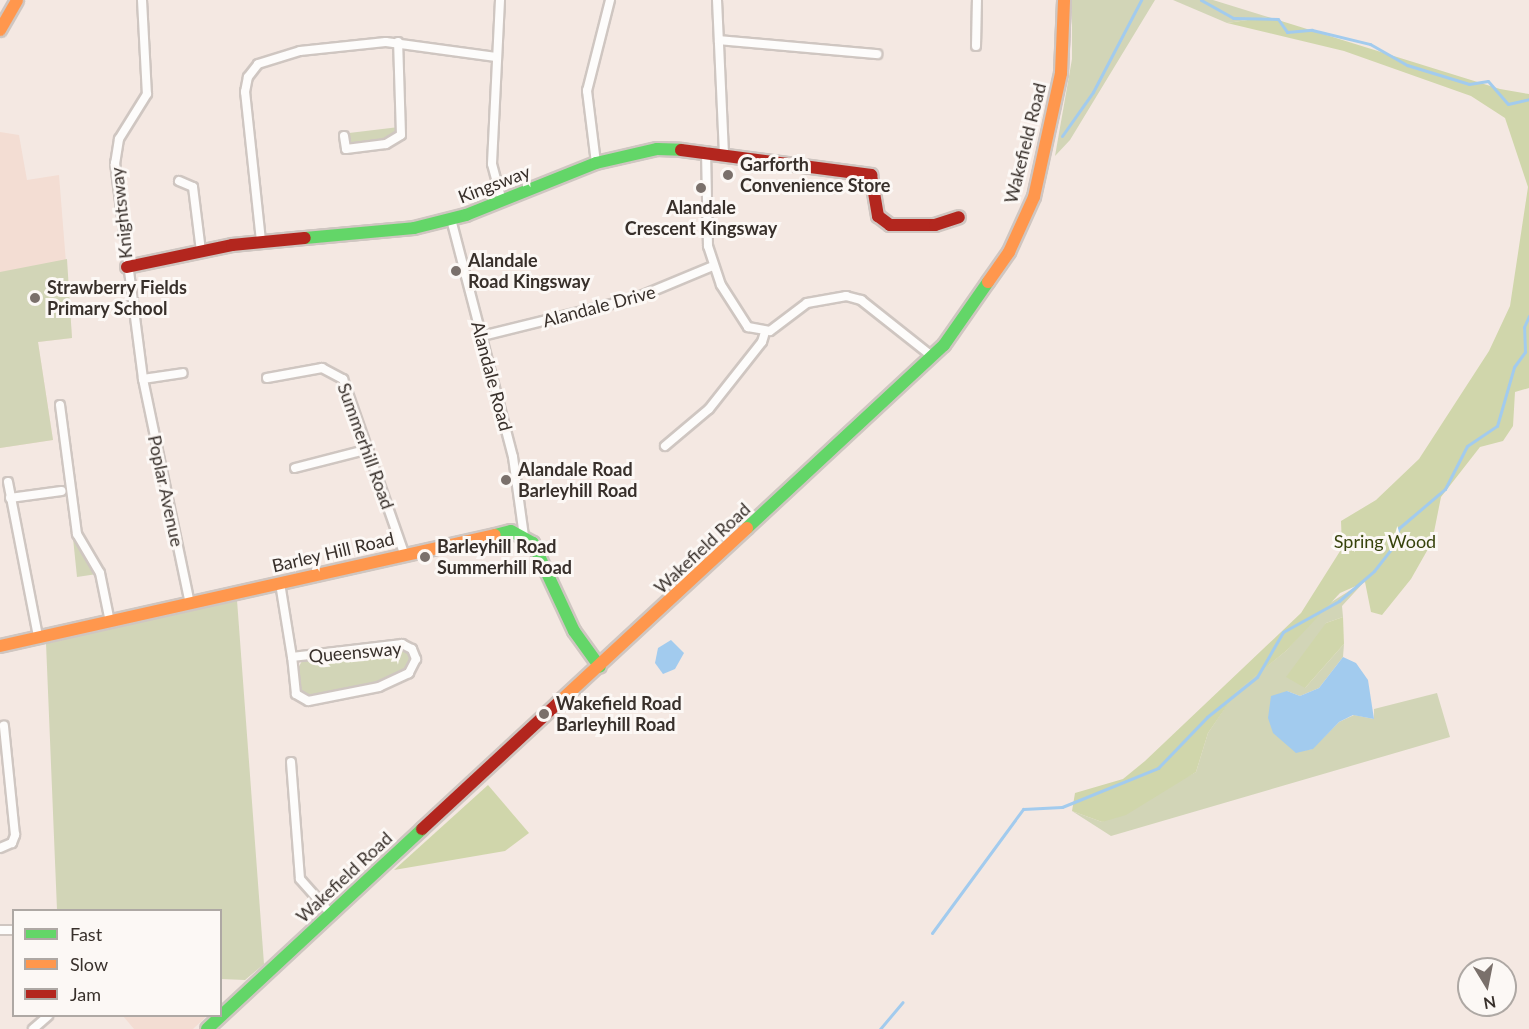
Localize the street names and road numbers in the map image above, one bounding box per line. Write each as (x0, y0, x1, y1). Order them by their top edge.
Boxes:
street label: Wakefield Road (1000, 81, 1050, 205)
street label: Kingsway (455, 160, 533, 208)
street label: Knightsway (105, 166, 137, 260)
street label: Alandale Drive (540, 281, 658, 331)
street label: Alandale Road (467, 319, 517, 433)
street label: Summerhill Road (333, 380, 399, 512)
street label: Poplar Avenue (144, 433, 188, 549)
street label: Wakefield Road (650, 498, 754, 598)
street label: Barley Hill Road (270, 527, 396, 577)
street label: Queensway (308, 637, 402, 667)
street label: Wakefield Road (292, 827, 396, 927)

